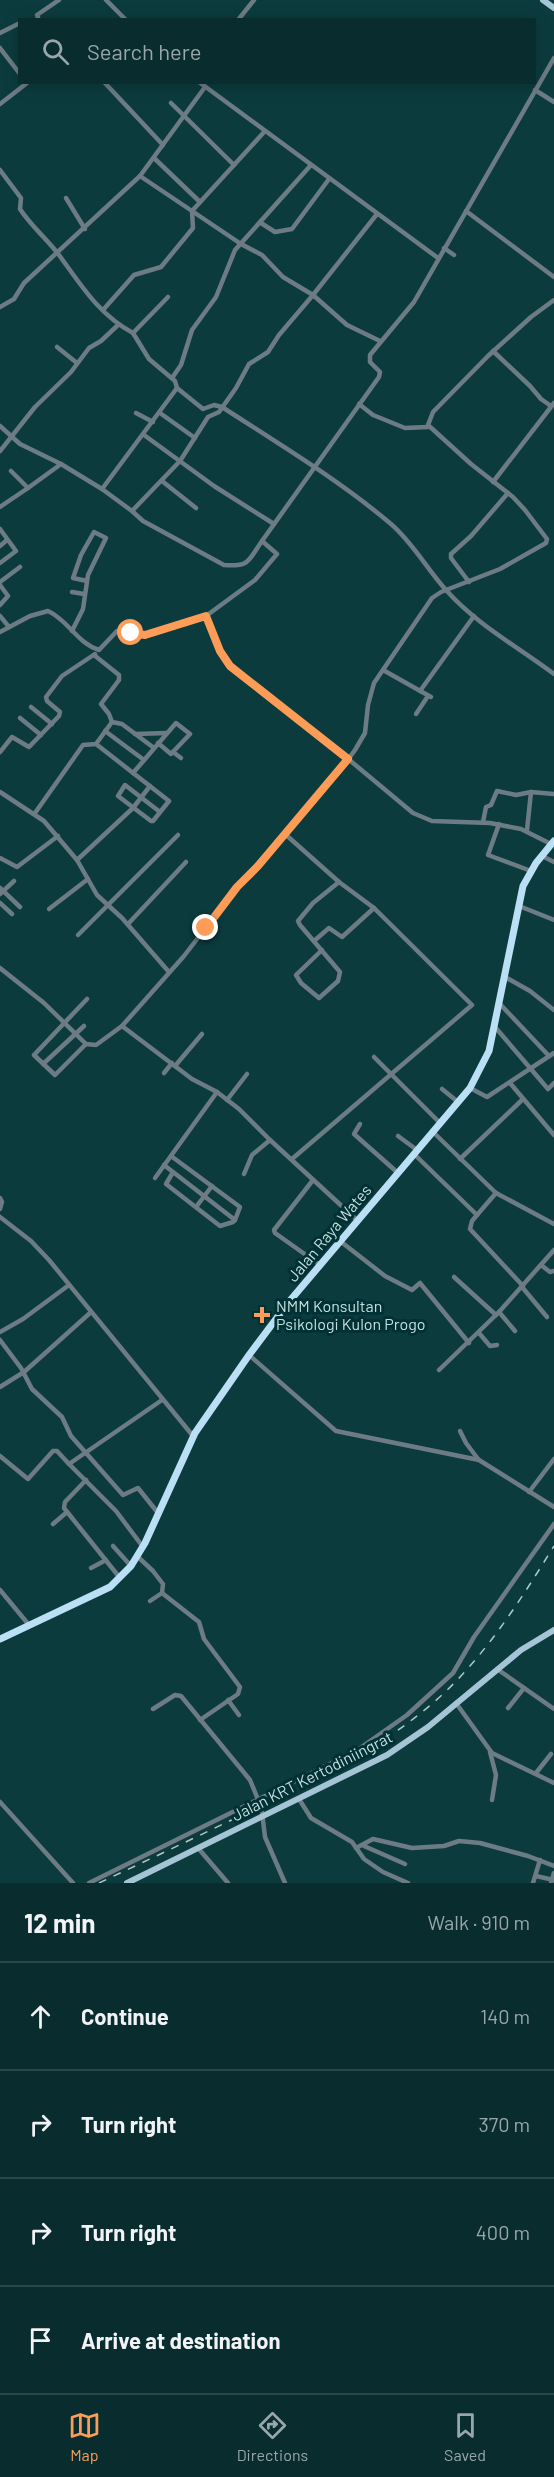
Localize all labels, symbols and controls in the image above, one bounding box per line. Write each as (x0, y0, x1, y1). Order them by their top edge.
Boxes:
search box (18, 18, 536, 84)
icon: search (39, 35, 72, 68)
text: Search here (87, 38, 201, 64)
route start (117, 619, 143, 645)
route end (192, 914, 218, 940)
street label: Jalan Raya Wates (283, 1180, 375, 1285)
place label: NMM Konsultan Psikologi Kulon Progo (276, 1296, 426, 1333)
marker: NMM Konsultan Psikologi Kulon Progo (253, 1306, 271, 1324)
street label: Jalan KRT Kertodiniingrat (228, 1727, 395, 1824)
text: 12 min (24, 1907, 96, 1938)
text: Walk · 910 m (427, 1910, 530, 1934)
icon: ahead (24, 2000, 57, 2033)
text: Continue (81, 2003, 169, 2029)
text: 140 m (480, 2004, 530, 2028)
icon: right (24, 2108, 57, 2141)
text: Turn right (81, 2111, 176, 2137)
text: 370 m (478, 2112, 530, 2136)
icon: right (24, 2216, 57, 2249)
text: Turn right (81, 2219, 176, 2245)
text: 400 m (476, 2220, 530, 2244)
icon: arrive (24, 2324, 57, 2357)
text: Arrive at destination (81, 2327, 280, 2353)
tab: Map (68, 2409, 101, 2464)
tab: Directions (237, 2409, 308, 2464)
tab: Saved (444, 2409, 486, 2464)

